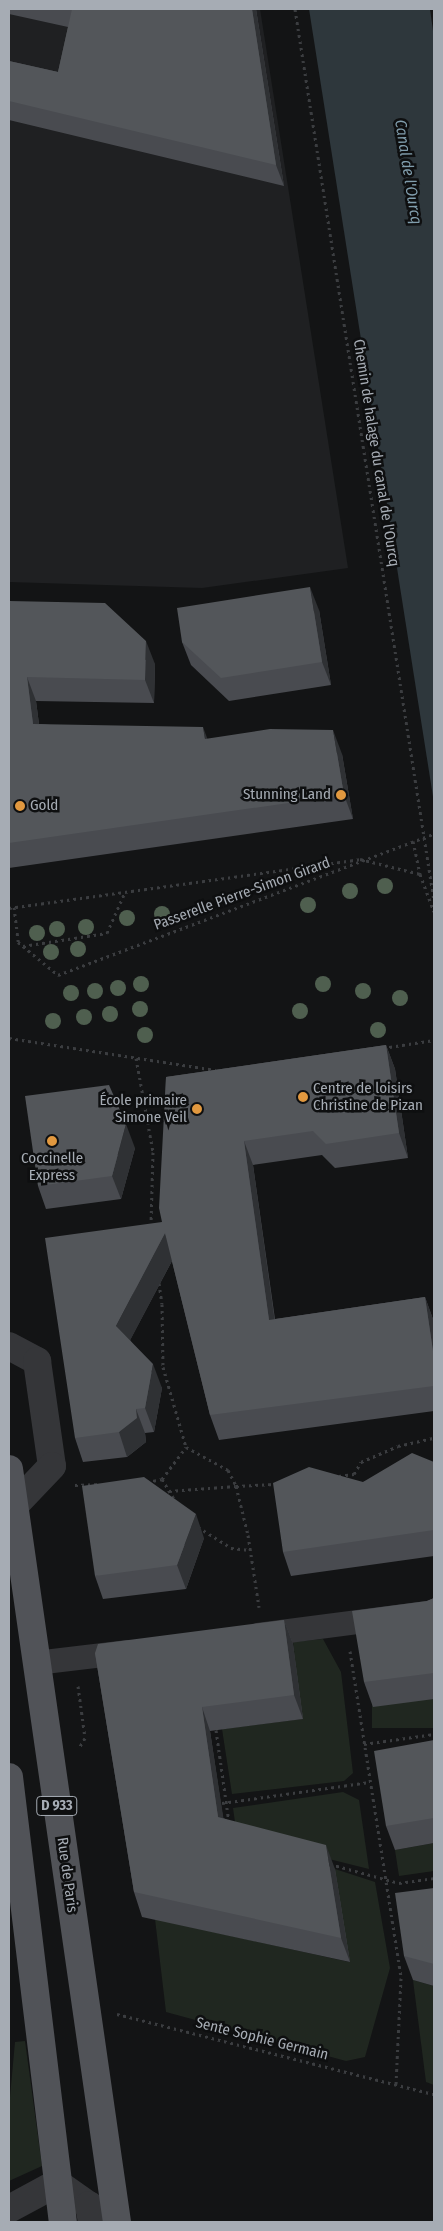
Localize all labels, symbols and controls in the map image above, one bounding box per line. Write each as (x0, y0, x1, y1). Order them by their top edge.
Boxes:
water label: Canal de l'Ourcq (390, 118, 426, 226)
street label: Chemin de halage du canal de l'Ourcq (349, 338, 403, 568)
place label: Stunning Land (243, 786, 331, 804)
marker: Stunning Land (335, 789, 347, 801)
place label: Gold (30, 797, 58, 815)
marker: Gold (14, 800, 26, 812)
street label: Passerelle Pierre-Simon Girard (151, 854, 333, 934)
place label: Centre de loisirs Christine de Pizan (313, 1079, 423, 1114)
place label: École primaire Simone Veil (100, 1091, 187, 1126)
marker: Centre de loisirs Christine de Pizan (297, 1091, 309, 1103)
marker: École primaire Simone Veil (191, 1103, 203, 1115)
marker: Coccinelle Express (46, 1135, 58, 1147)
place label: Coccinelle Express (21, 1149, 83, 1184)
road number: D 933 (36, 1794, 78, 1818)
street label: Rue de Paris (53, 1836, 81, 1914)
street label: Sente Sophie Germain (194, 2014, 330, 2064)

